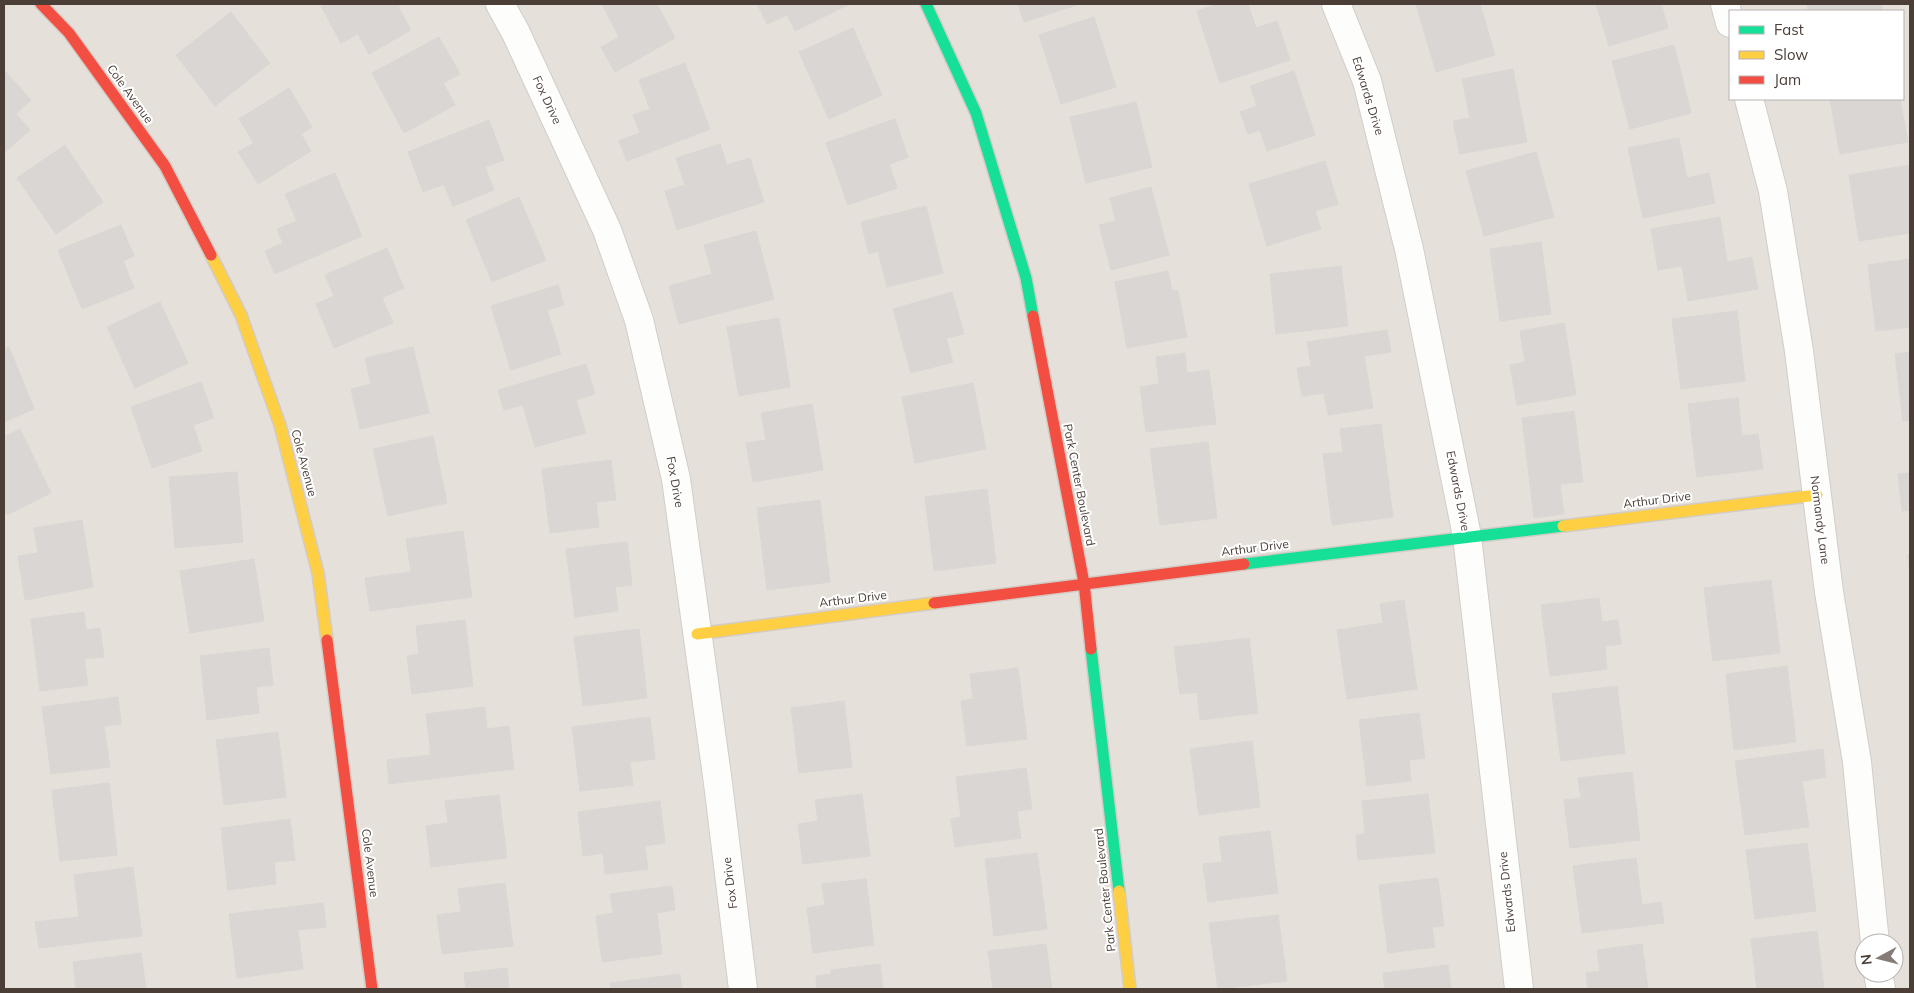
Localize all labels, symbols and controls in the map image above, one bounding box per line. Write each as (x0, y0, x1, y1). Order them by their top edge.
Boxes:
legend (1729, 10, 1904, 100)
text: Fast (1774, 20, 1804, 39)
text: Slow (1774, 45, 1808, 64)
street label: Edwards Drive (1349, 55, 1388, 137)
street label: Cole Avenue (104, 61, 157, 126)
text: Jam (1774, 70, 1801, 89)
street label: Fox Drive (530, 73, 565, 126)
street label: Park Center Boulevard (1060, 423, 1099, 547)
street label: Cole Avenue (288, 428, 321, 498)
street label: Edwards Drive (1443, 450, 1474, 532)
street label: Fox Drive (664, 455, 687, 509)
street label: Normandy Lane (1808, 475, 1833, 565)
street label: Arthur Drive (1622, 488, 1692, 511)
street label: Arthur Drive (1220, 536, 1290, 559)
street label: Arthur Drive (818, 587, 888, 610)
street label: Cole Avenue (359, 828, 382, 898)
street label: Park Center Boulevard (1091, 828, 1118, 953)
street label: Edwards Drive (1495, 851, 1518, 933)
street label: Fox Drive (719, 856, 740, 910)
north arrow (1854, 933, 1904, 983)
text: N (1857, 953, 1876, 966)

